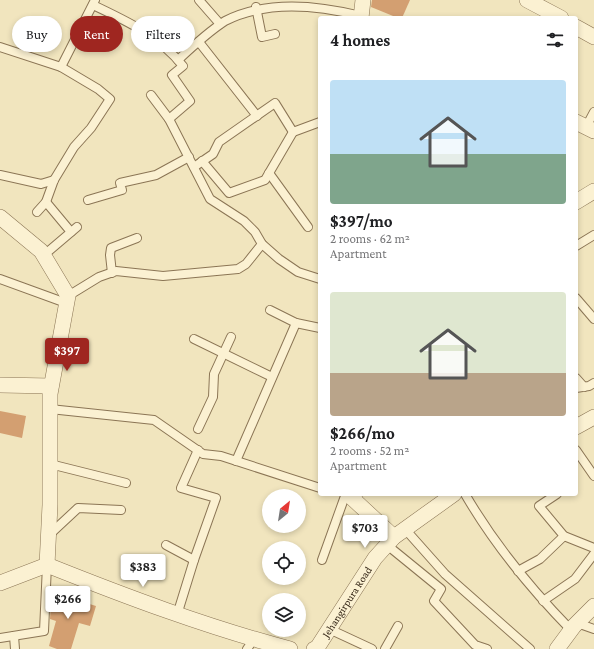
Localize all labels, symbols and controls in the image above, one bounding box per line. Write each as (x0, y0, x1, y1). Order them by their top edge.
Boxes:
chip: Buy (12, 16, 62, 52)
chip: Rent (70, 16, 123, 52)
chip: Filters (131, 16, 195, 52)
icon: filters (544, 29, 566, 51)
text: 4 homes (330, 31, 390, 50)
icon: home (412, 106, 484, 178)
text: $397/mo (330, 212, 393, 231)
text: 2 rooms · 62 m² (330, 231, 410, 246)
text: Apartment (330, 246, 387, 261)
icon: home (412, 318, 484, 390)
pin: $397 (43, 338, 91, 372)
text: $397 (54, 343, 80, 358)
text: $266/mo (330, 424, 395, 443)
text: 2 rooms · 52 m² (330, 443, 409, 458)
text: Apartment (330, 458, 387, 473)
north arrow (262, 489, 306, 533)
map controls (262, 489, 306, 637)
pin: $703 (341, 515, 389, 549)
text: $703 (352, 520, 378, 535)
button: locate (262, 541, 306, 585)
pin: $383 (119, 554, 167, 588)
text: $383 (130, 559, 156, 574)
street label: Jehangirpura Road (319, 564, 374, 641)
pin: $266 (44, 586, 92, 620)
text: $266 (54, 591, 82, 606)
button: layers (262, 593, 306, 637)

